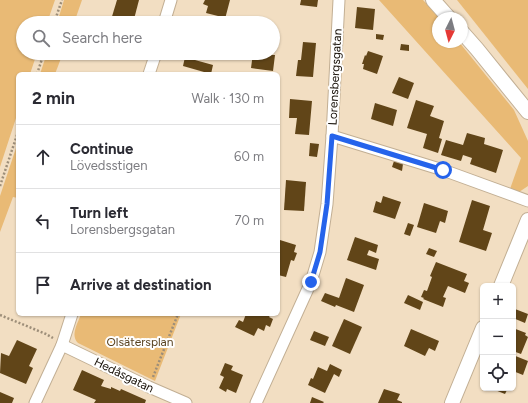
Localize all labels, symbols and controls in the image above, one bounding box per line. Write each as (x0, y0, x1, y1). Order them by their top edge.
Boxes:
north arrow (432, 12, 468, 48)
search box (16, 16, 280, 60)
icon: search (30, 27, 52, 49)
street label: Lorensbergsgatan (325, 28, 345, 126)
text: Search here (62, 29, 142, 47)
text: 2 min (32, 88, 75, 108)
text: Walk · 130 m (191, 91, 264, 106)
text: Continue (70, 140, 133, 158)
icon: ahead (32, 146, 54, 168)
text: 60 m (234, 149, 264, 164)
text: Lövedsstigen (70, 158, 147, 173)
route start (434, 161, 452, 179)
text: Turn left (70, 204, 128, 222)
icon: left (32, 210, 54, 232)
text: 70 m (234, 213, 264, 228)
text: Lorensbergsgatan (70, 222, 175, 237)
route end (302, 273, 320, 291)
icon: arrive (32, 274, 54, 296)
text: Arrive at destination (70, 276, 211, 294)
map controls (480, 283, 516, 391)
button: + (480, 283, 516, 319)
button: − (480, 319, 516, 355)
park label: Olsätersplan (107, 335, 174, 349)
street label: Hedåsgatan (92, 355, 156, 396)
button: locate (480, 355, 516, 391)

